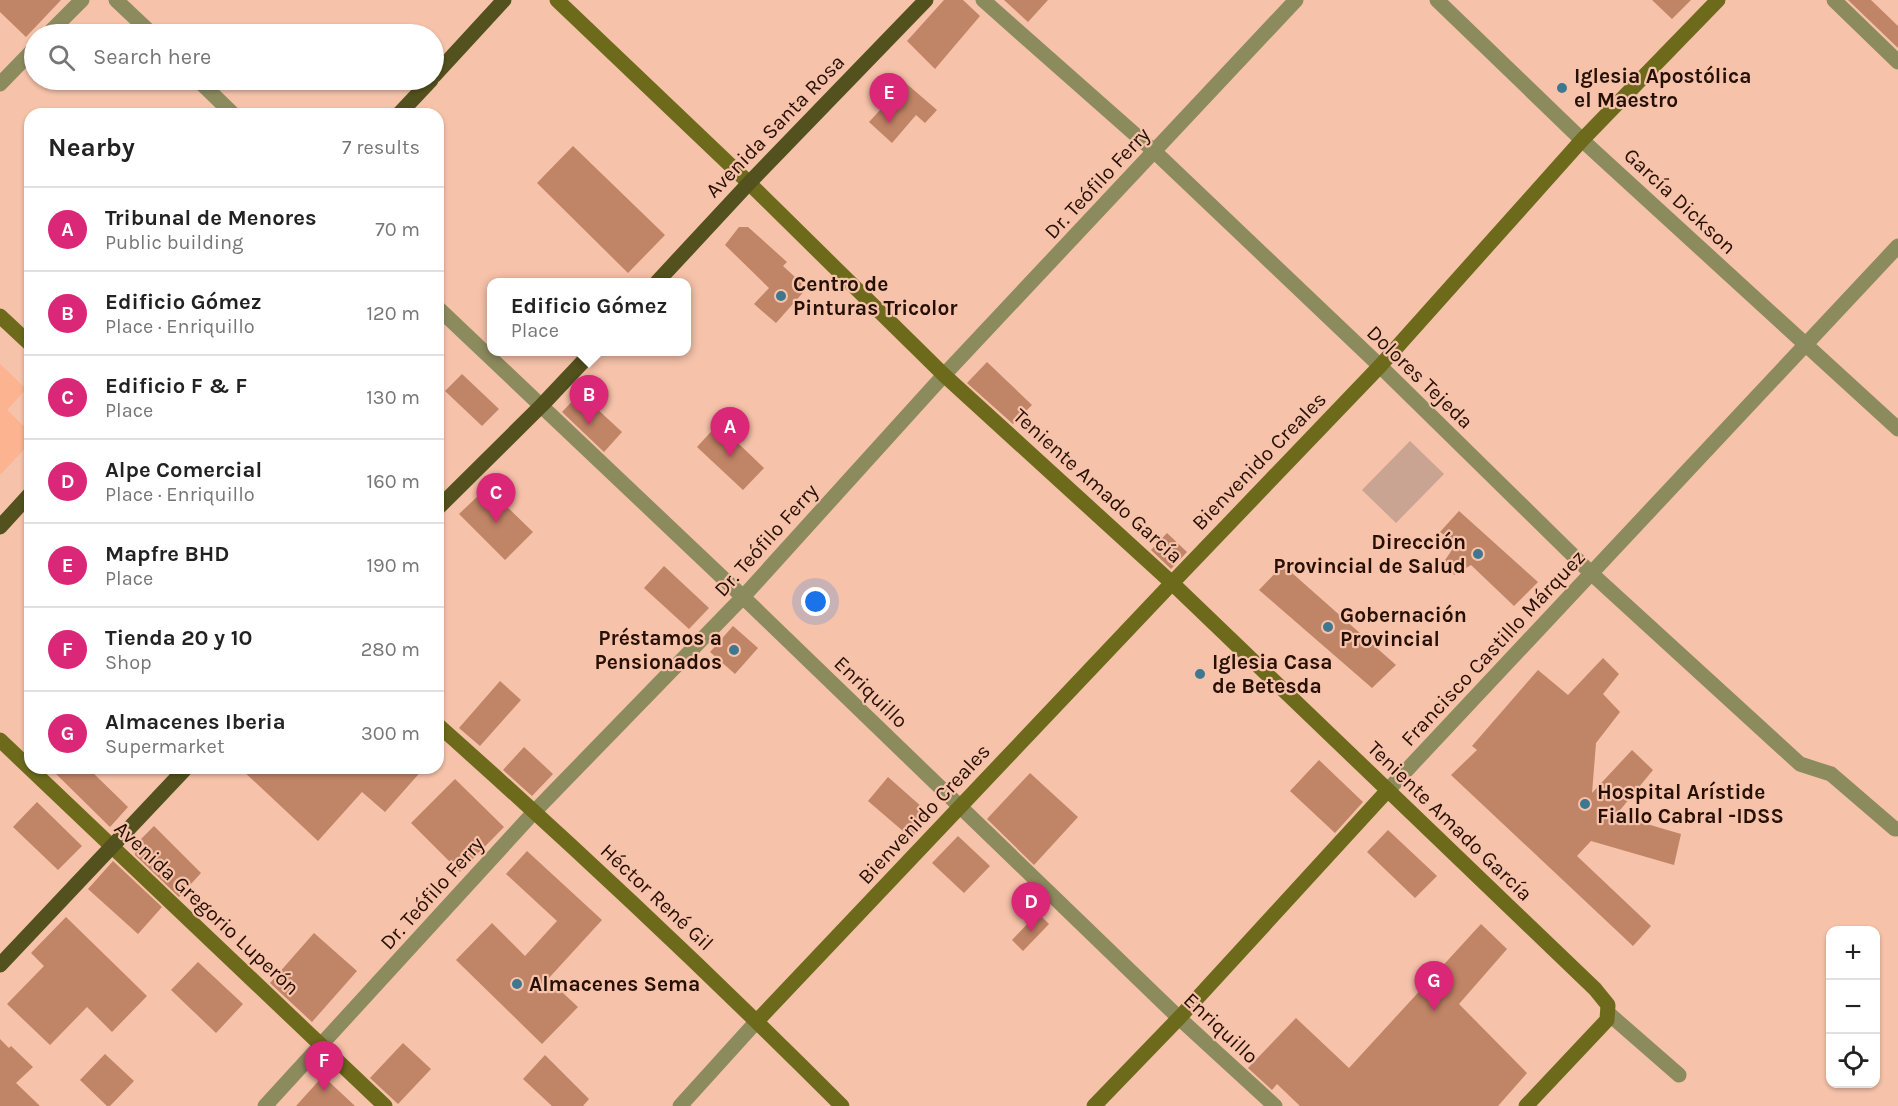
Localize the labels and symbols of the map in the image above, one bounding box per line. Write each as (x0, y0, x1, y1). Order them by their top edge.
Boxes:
street label: Avenida Santa Rosa (701, 50, 849, 202)
place label: Iglesia Apostólica el Maestro (1574, 64, 1751, 112)
pin: E (870, 74, 908, 123)
marker: Iglesia Apostólica el Maestro (1555, 81, 1569, 95)
street label: Dr. Teófilo Ferry (1039, 122, 1155, 244)
street label: García Dickson (1619, 143, 1741, 259)
place label: Centro de Pinturas Tricolor (793, 272, 958, 320)
marker: Centro de Pinturas Tricolor (774, 289, 788, 303)
street label: Dolores Tejeda (1362, 320, 1478, 434)
pin: B (570, 376, 608, 425)
street label: Bienvenido Creales (1187, 387, 1331, 535)
street label: Teniente Amado García (1008, 404, 1188, 568)
pin: A (710, 408, 750, 457)
pin: C (476, 474, 516, 523)
street label: Dr. Teófilo Ferry (709, 479, 823, 601)
place label: Dirección Provincial de Salud (1273, 530, 1466, 578)
street label: Francisco Castillo Márquez (1396, 545, 1590, 751)
marker: Dirección Provincial de Salud (1471, 547, 1485, 561)
your location (801, 587, 830, 616)
place label: Gobernación Provincial (1340, 603, 1467, 651)
marker: Gobernación Provincial (1321, 620, 1335, 634)
place label: Préstamos a Pensionados (595, 626, 722, 674)
marker: Préstamos a Pensionados (727, 643, 741, 657)
place label: Iglesia Casa de Betesda (1212, 650, 1333, 698)
street label: Enriquillo (829, 651, 913, 733)
marker: Iglesia Casa de Betesda (1193, 667, 1207, 681)
street label: Teniente Amado García (1363, 736, 1537, 906)
street label: Bienvenido Creales (853, 739, 995, 889)
place label: Hospital Arístide Fiallo Cabral -IDSS (1597, 780, 1784, 828)
marker: Hospital Arístide Fiallo Cabral -IDSS (1578, 797, 1592, 811)
street label: Avenida Gregorio Luperón (110, 816, 304, 1000)
street label: Dr. Teófilo Ferry (375, 832, 489, 954)
street label: Héctor René Gil (596, 839, 718, 955)
pin: D (1012, 882, 1050, 932)
pin: G (1414, 962, 1454, 1011)
place label: Almacenes Sema (529, 972, 700, 996)
marker: Almacenes Sema (510, 977, 524, 991)
street label: Enriquillo (1179, 988, 1263, 1068)
pin: F (304, 1042, 344, 1091)

